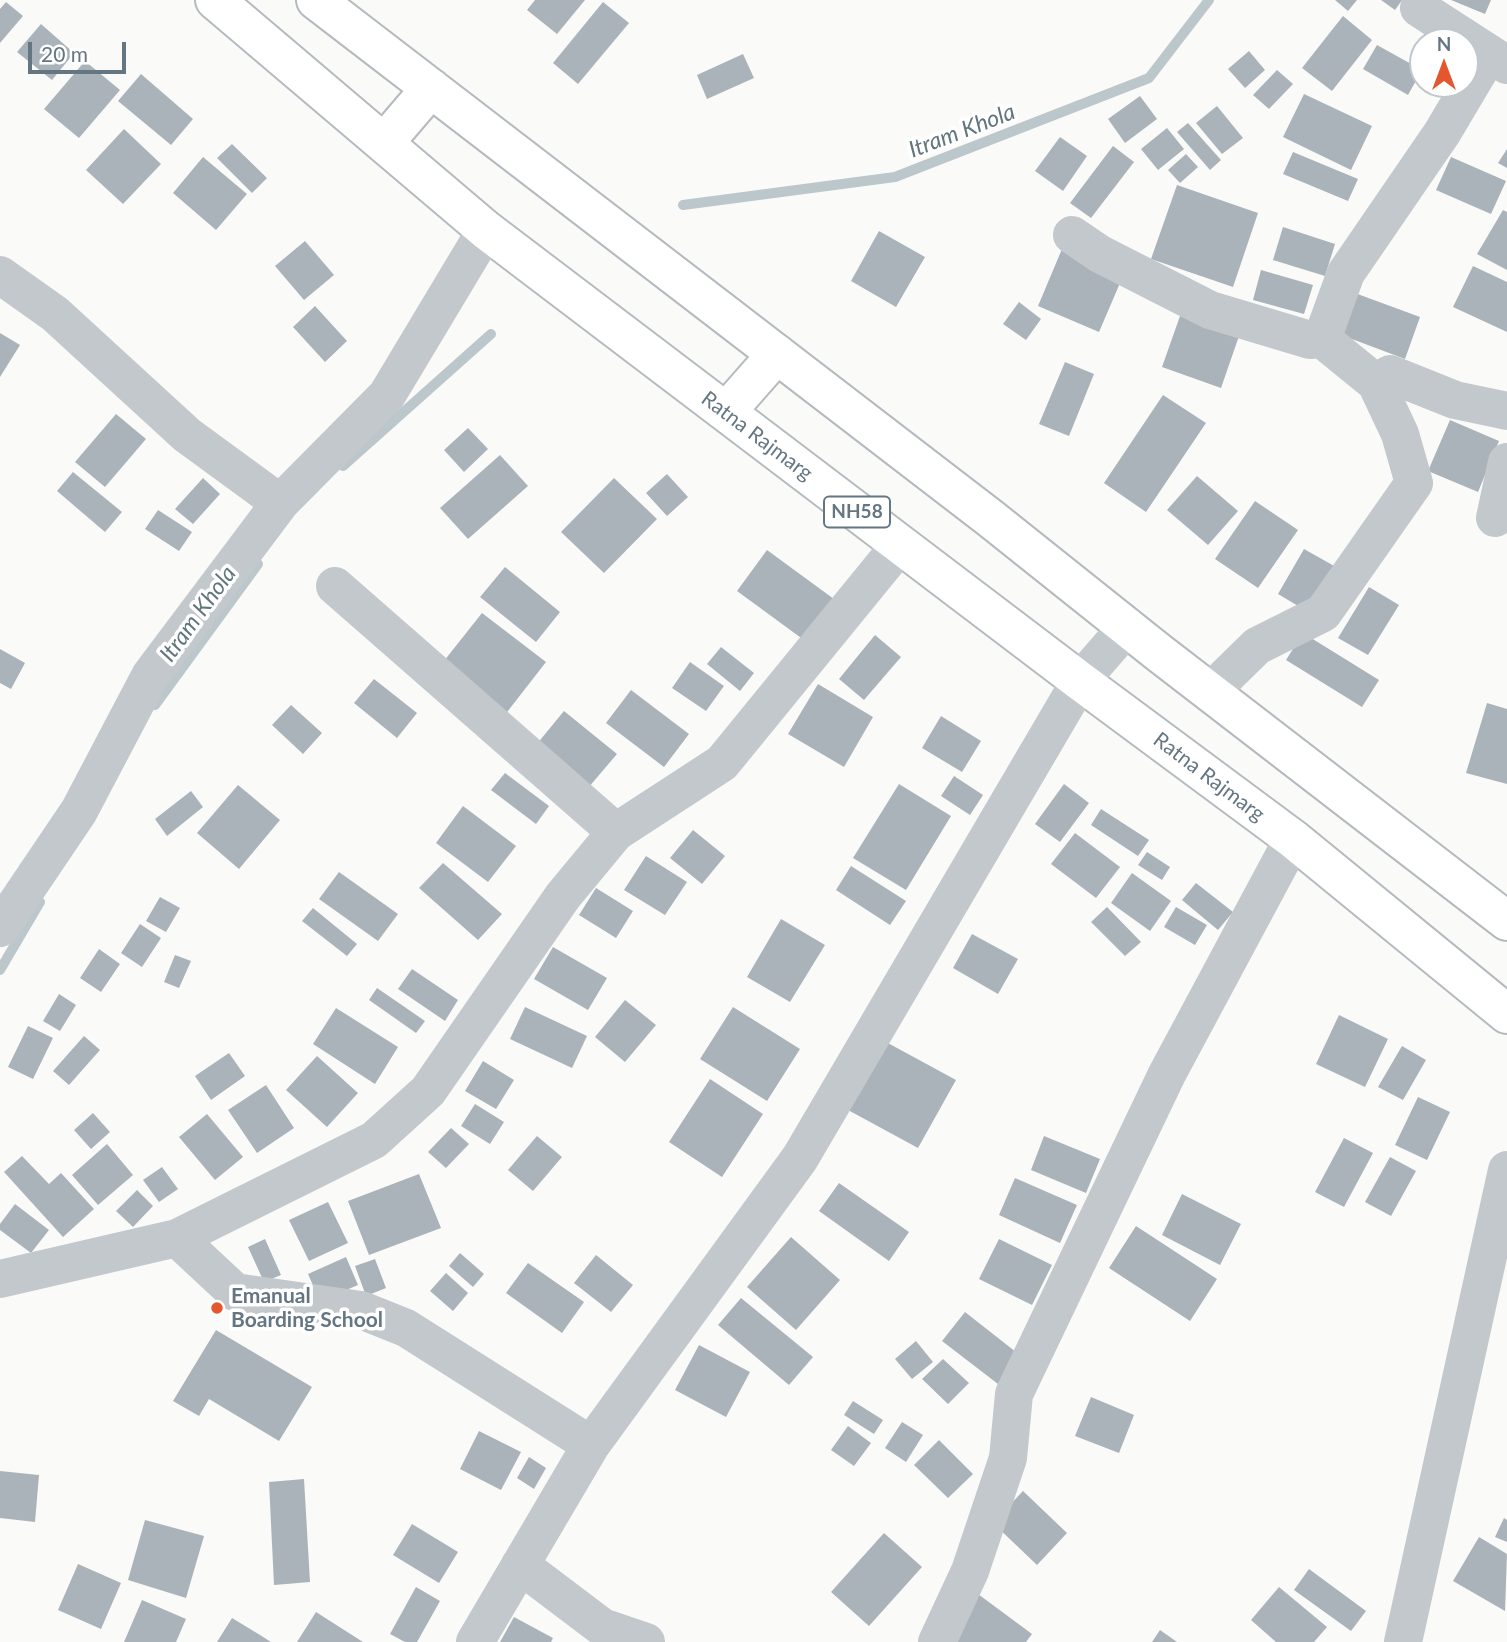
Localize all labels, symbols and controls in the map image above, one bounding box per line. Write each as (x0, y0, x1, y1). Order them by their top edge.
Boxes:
scale bar (32, 28, 130, 72)
north arrow (1409, 28, 1479, 98)
text: N (1437, 32, 1451, 55)
text: 20 m (41, 41, 88, 66)
water label: Itram Khola (905, 98, 1019, 164)
street label: Ratna Rajmarg (696, 386, 818, 486)
road number: NH58 (824, 496, 890, 527)
water label: Itram Khola (154, 561, 242, 667)
street label: Ratna Rajmarg (1148, 727, 1270, 827)
place label: Emanual Boarding School (231, 1283, 383, 1333)
marker: Emanual Boarding School (209, 1300, 225, 1316)

